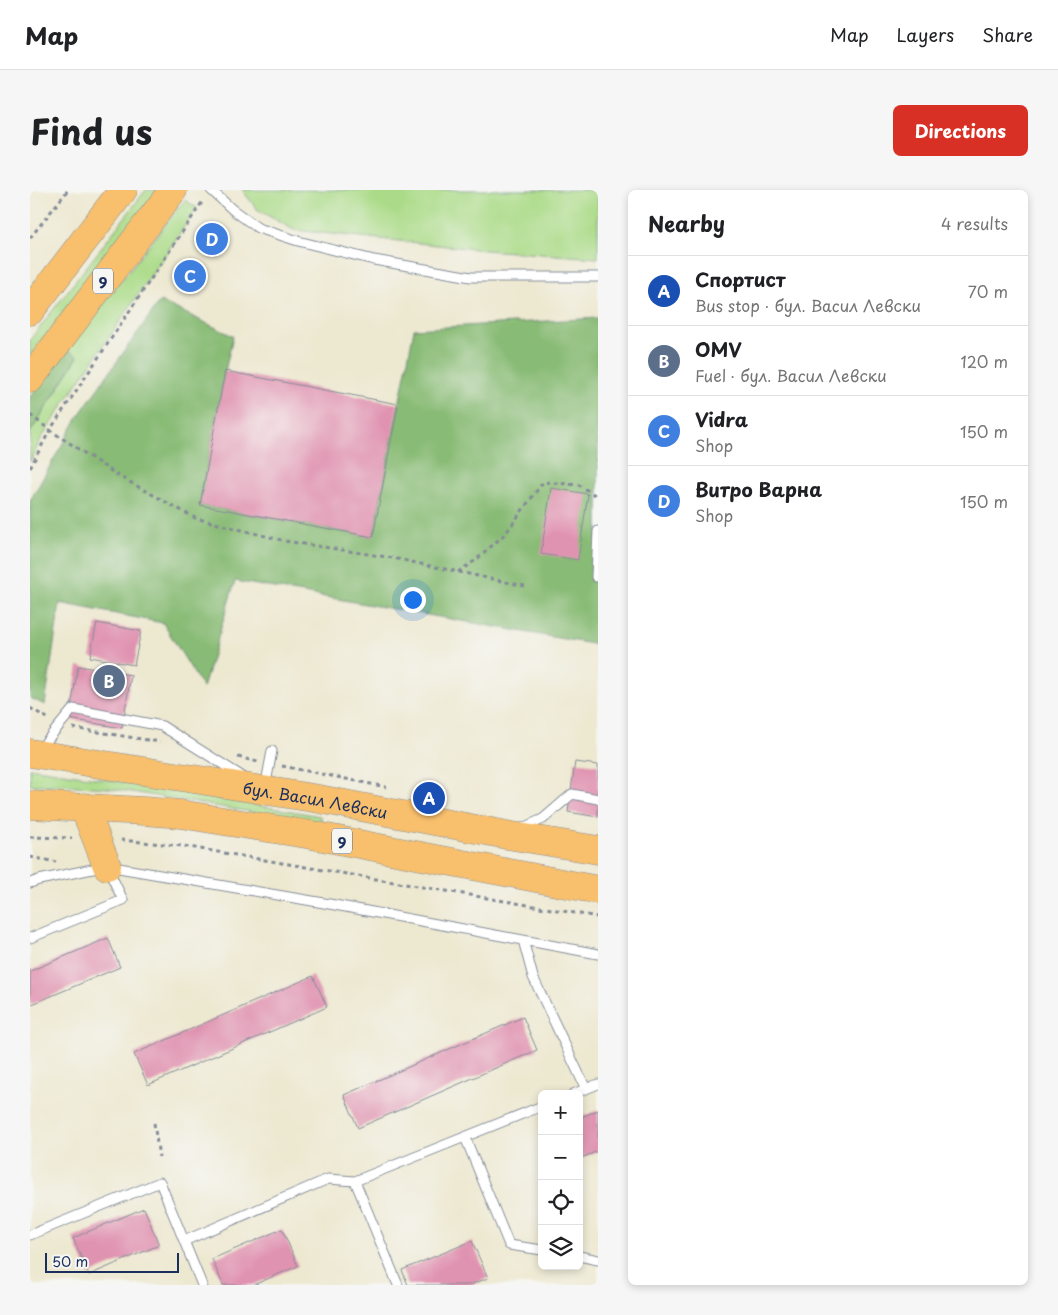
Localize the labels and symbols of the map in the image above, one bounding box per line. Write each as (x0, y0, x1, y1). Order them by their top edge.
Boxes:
pin: D (196, 220, 228, 258)
pin: C (174, 257, 206, 295)
road number: 9 (93, 268, 113, 294)
your location (400, 587, 426, 613)
pin: B (93, 662, 125, 700)
street label: бул. Васил Левски (241, 775, 390, 824)
pin: A (413, 779, 445, 817)
road number: 9 (332, 828, 352, 854)
scale bar (45, 1250, 179, 1273)

